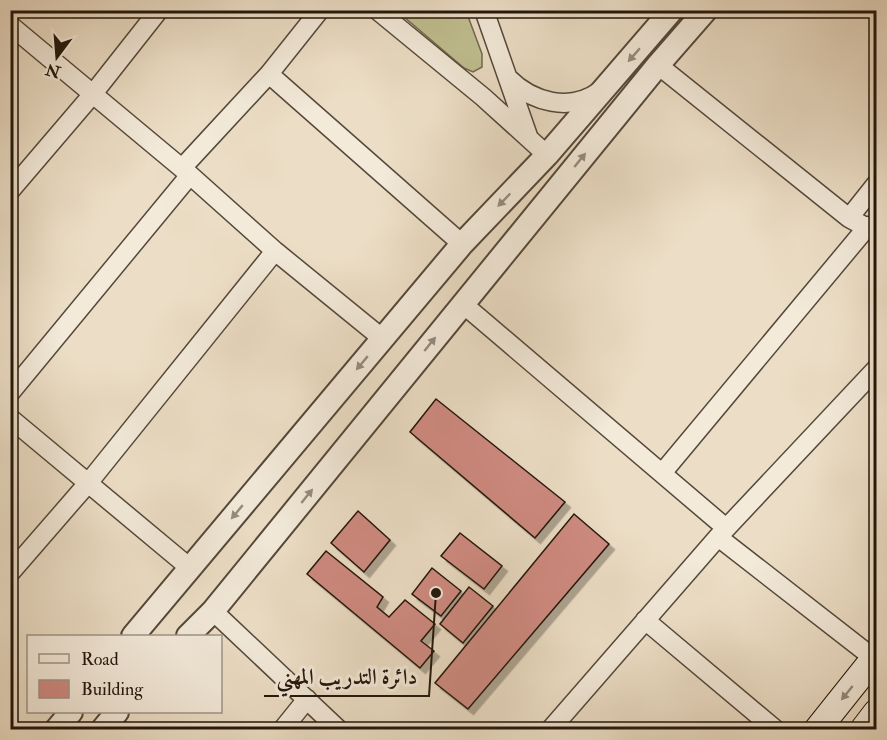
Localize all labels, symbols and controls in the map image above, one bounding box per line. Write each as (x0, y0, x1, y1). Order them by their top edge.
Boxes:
north arrow (27, 27, 87, 87)
one-way arrow (627, 47, 640, 63)
text: N (43, 59, 64, 82)
one-way arrow (573, 153, 586, 168)
one-way arrow (497, 193, 511, 208)
one-way arrow (424, 336, 437, 352)
one-way arrow (356, 355, 369, 370)
one-way arrow (301, 488, 313, 503)
one-way arrow (231, 505, 243, 520)
legend (27, 635, 222, 713)
text: Road (81, 648, 119, 671)
callout: دائرة التدريب المهني (264, 656, 429, 696)
text: دائرة التدريب المهني (277, 663, 417, 697)
text: Building (81, 678, 144, 701)
one-way arrow (840, 685, 853, 701)

